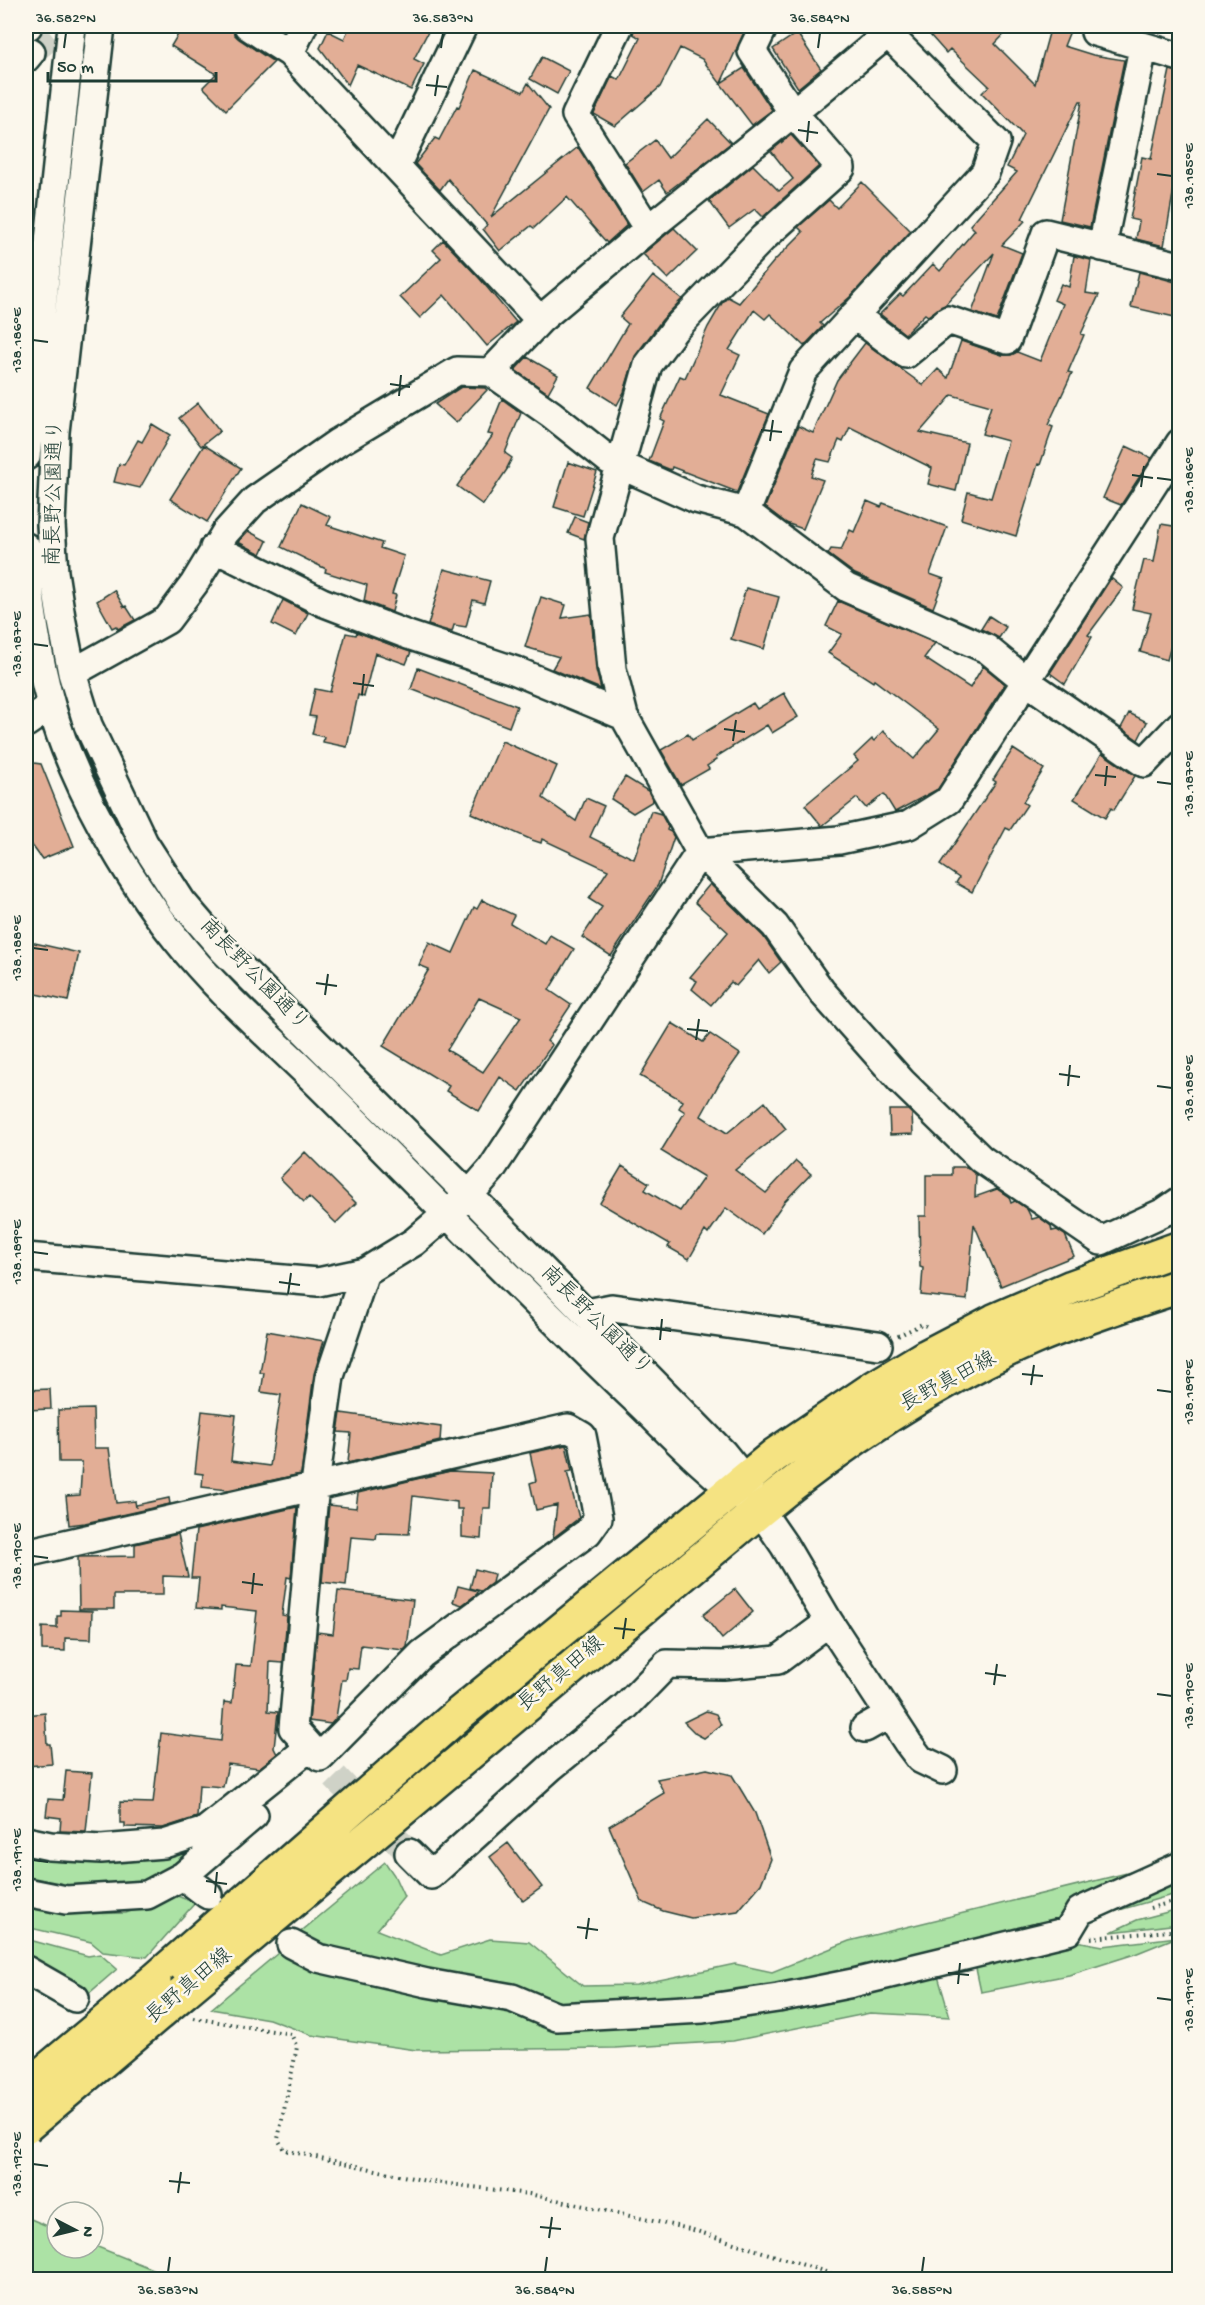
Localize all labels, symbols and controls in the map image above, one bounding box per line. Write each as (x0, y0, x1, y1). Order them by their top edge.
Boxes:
text: 36.582°N (35, 10, 96, 28)
text: 36.583°N (412, 10, 473, 28)
text: 36.584°N (789, 10, 850, 28)
scale bar (48, 45, 216, 83)
text: 50 m (57, 58, 94, 79)
text: 138.185°E (1181, 143, 1199, 210)
text: 138.186°E (9, 307, 27, 373)
street label: 南長野公園通り (40, 419, 70, 567)
text: 138.186°E (1181, 447, 1199, 513)
text: 138.187°E (9, 611, 27, 677)
text: 138.187°E (1181, 751, 1199, 817)
street label: 南長野公園通り (193, 913, 314, 1038)
text: 138.188°E (9, 915, 27, 982)
text: 138.188°E (1181, 1055, 1199, 1122)
text: 138.189°E (9, 1219, 27, 1285)
street label: 南長野公園通り (534, 1260, 657, 1383)
street label: 長野真田線 (896, 1346, 1001, 1419)
text: 138.189°E (1181, 1359, 1199, 1425)
text: 138.190°E (9, 1523, 27, 1589)
street label: 長野真田線 (512, 1630, 610, 1718)
text: 138.190°E (1181, 1663, 1199, 1729)
text: 138.191°E (9, 1828, 27, 1892)
street label: 長野真田線 (140, 1942, 238, 2030)
text: 138.191°E (1181, 1968, 1199, 2032)
text: 138.192°E (9, 2131, 27, 2197)
north arrow (45, 2200, 105, 2260)
text: N (76, 2225, 96, 2238)
text: 36.583°N (137, 2282, 198, 2300)
text: 36.584°N (514, 2282, 575, 2300)
text: 36.585°N (891, 2282, 953, 2300)

